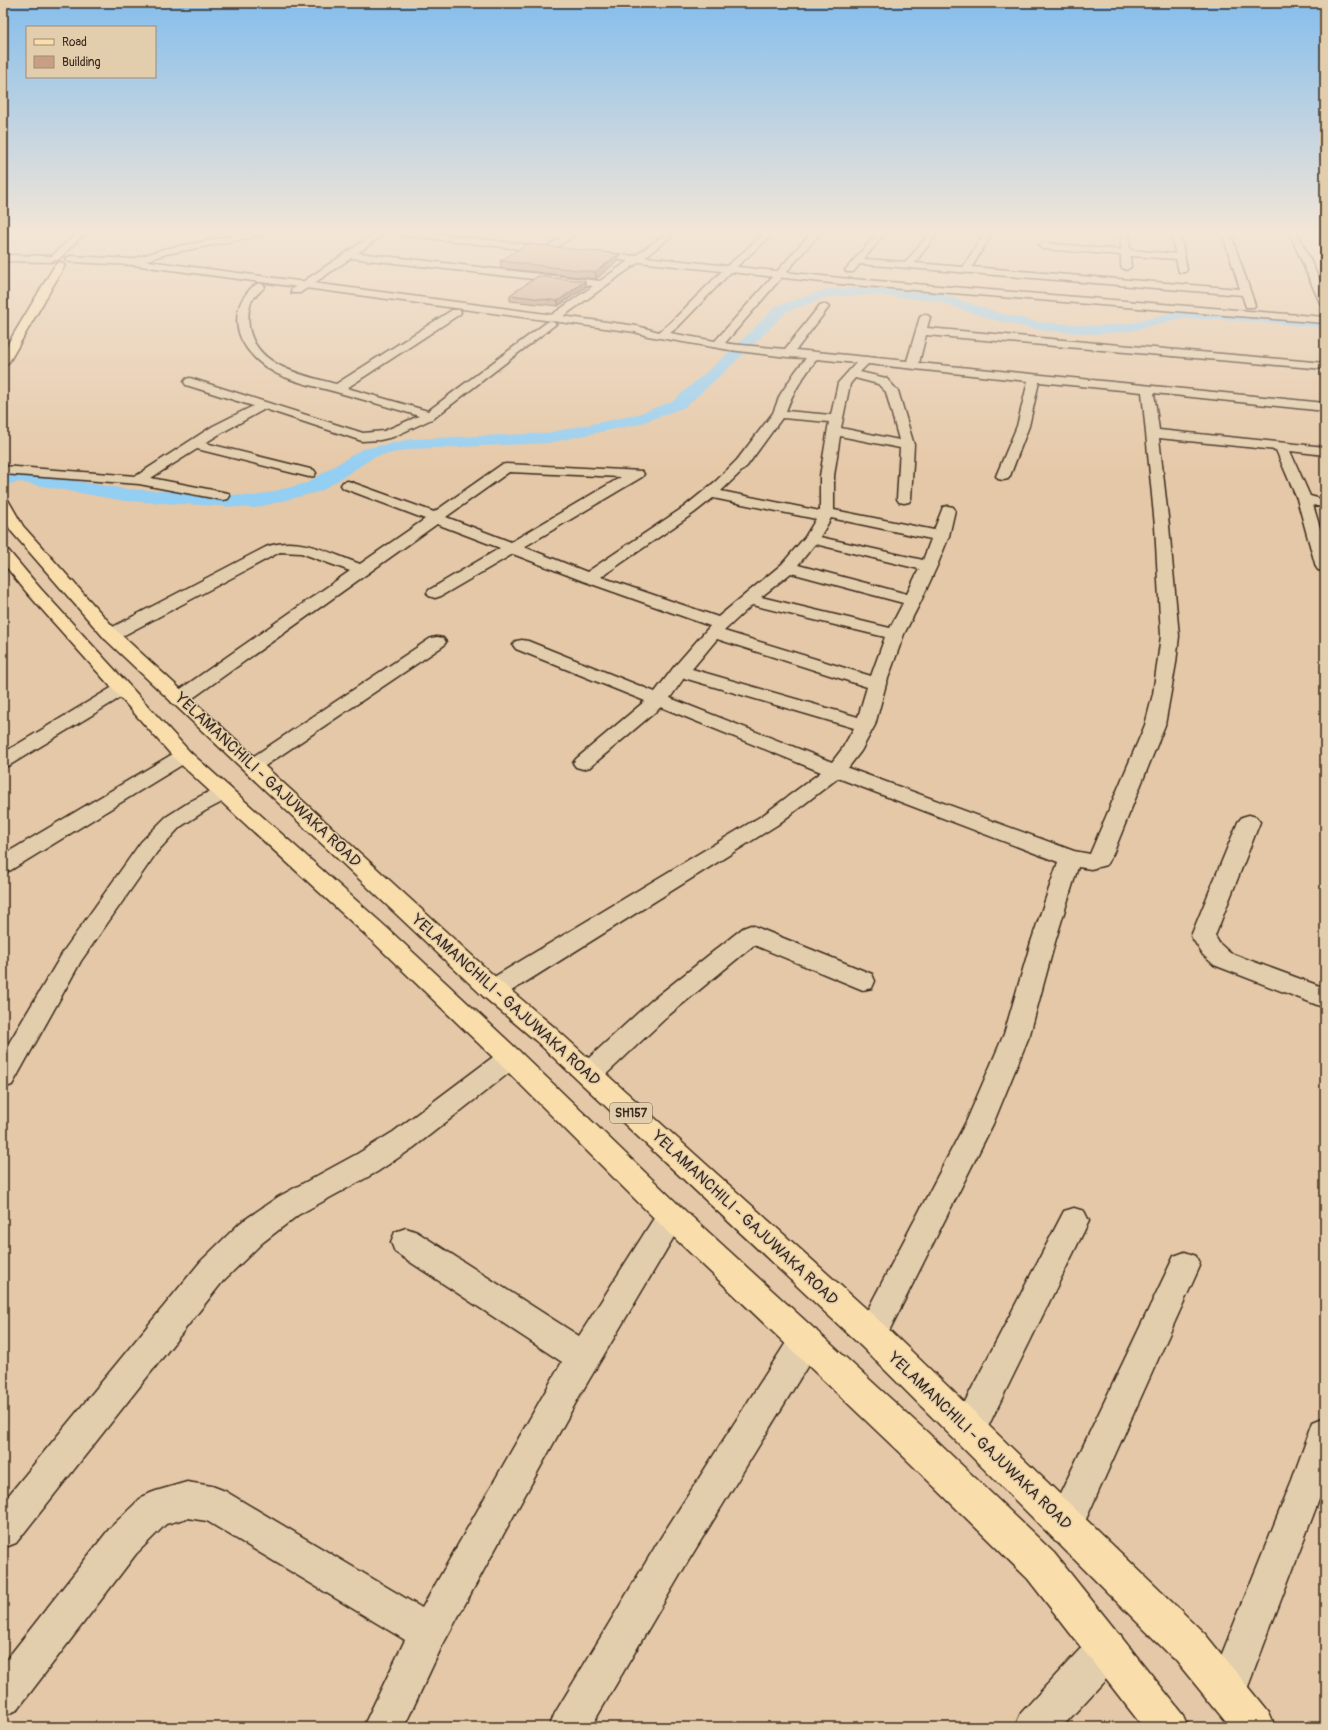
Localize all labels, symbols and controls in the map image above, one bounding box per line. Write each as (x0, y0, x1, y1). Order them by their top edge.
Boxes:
legend (26, 26, 156, 78)
text: Road (62, 35, 87, 50)
text: Building (62, 55, 101, 70)
street label: YELAMANCHILI - GAJUWAKA ROAD (170, 688, 365, 872)
street label: YELAMANCHILI - GAJUWAKA ROAD (407, 909, 605, 1090)
road number: SH157 (610, 1103, 652, 1123)
street label: YELAMANCHILI - GAJUWAKA ROAD (647, 1126, 842, 1310)
street label: YELAMANCHILI - GAJUWAKA ROAD (883, 1347, 1076, 1534)

